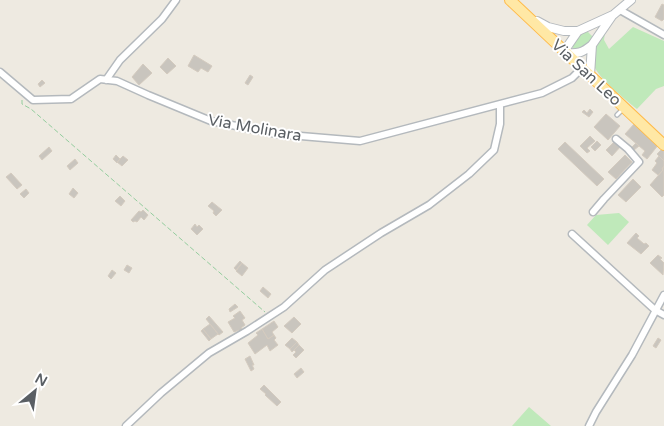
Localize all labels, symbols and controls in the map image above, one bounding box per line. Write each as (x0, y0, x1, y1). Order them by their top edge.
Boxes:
street label: Via San Leo (547, 35, 626, 110)
street label: Via Molinara (206, 110, 303, 146)
north arrow (10, 366, 60, 416)
text: N (32, 370, 50, 390)

